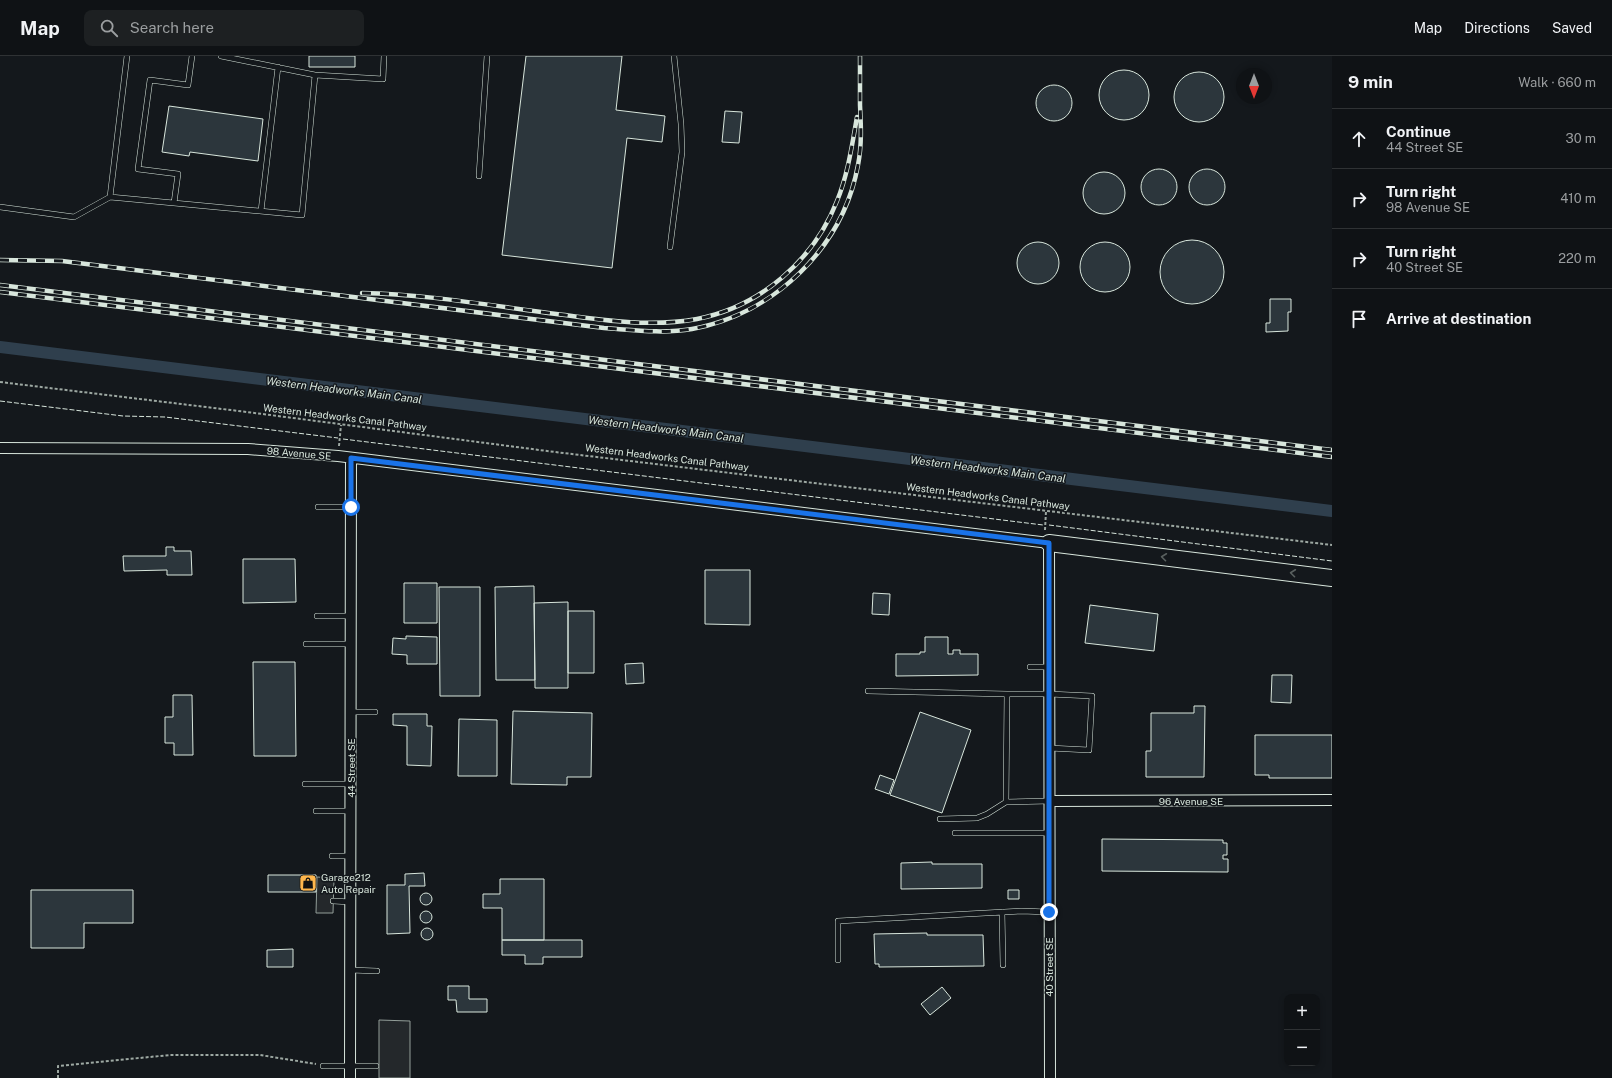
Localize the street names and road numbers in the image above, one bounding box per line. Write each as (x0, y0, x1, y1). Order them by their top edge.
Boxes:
street label: Western Headworks Canal Pathway (263, 401, 428, 433)
street label: Western Headworks Canal Pathway (585, 441, 750, 473)
street label: 98 Avenue SE (266, 444, 332, 462)
street label: Western Headworks Canal Pathway (906, 480, 1071, 512)
street label: 44 Street SE (345, 738, 357, 798)
street label: 96 Avenue SE (1159, 795, 1223, 807)
street label: 40 Street SE (1043, 937, 1055, 997)

